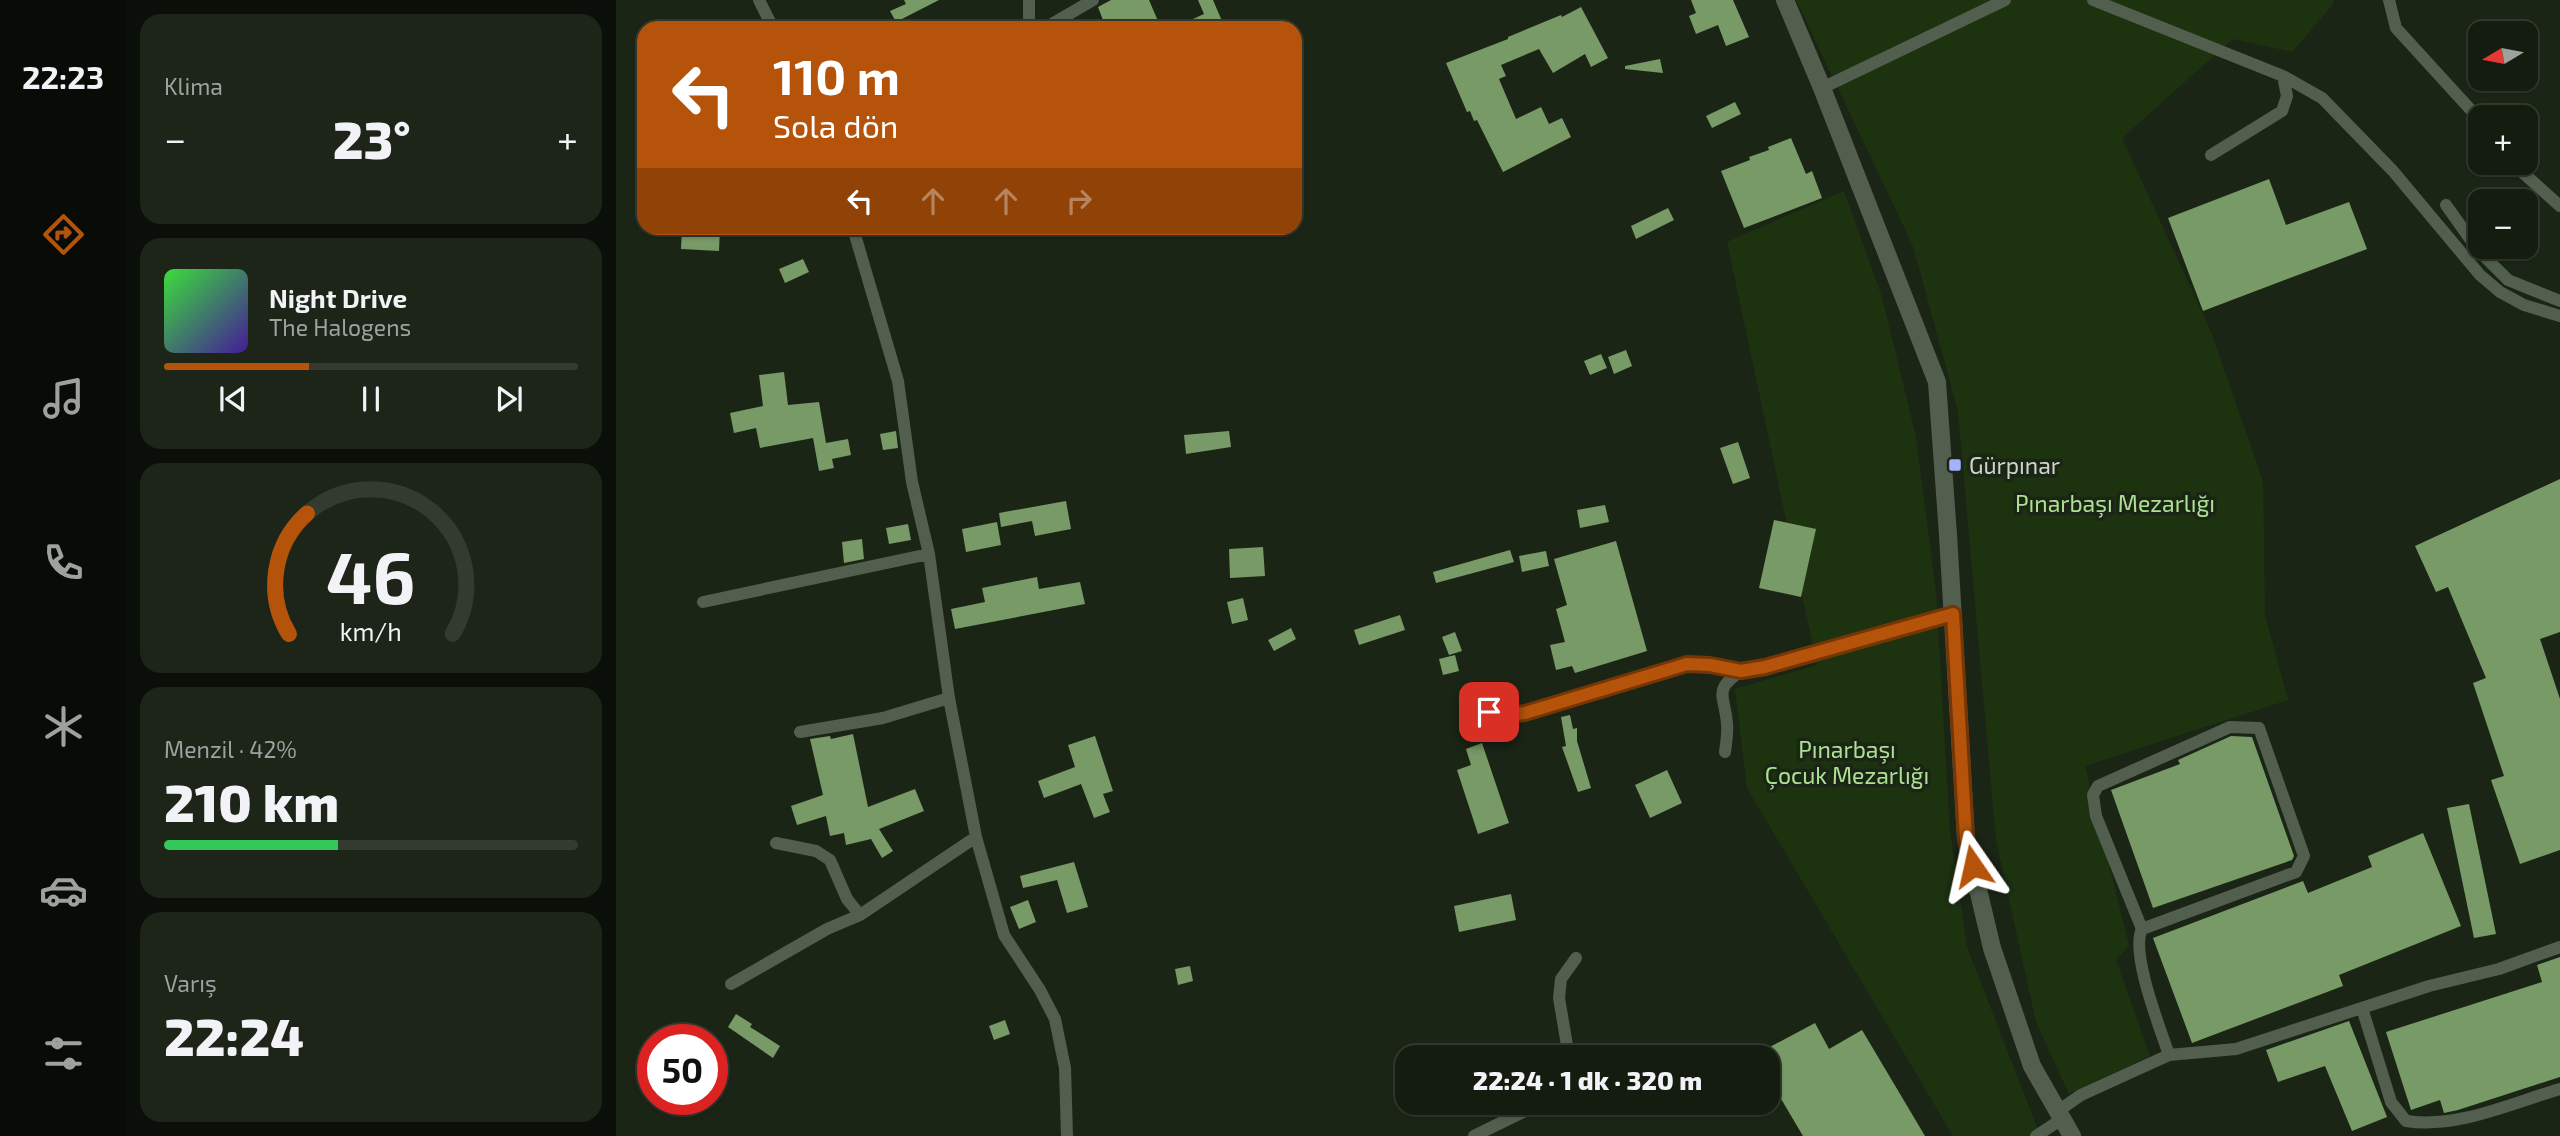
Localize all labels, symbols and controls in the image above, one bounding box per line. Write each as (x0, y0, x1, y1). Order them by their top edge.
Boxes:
north arrow (2468, 21, 2538, 91)
map controls (2468, 21, 2538, 259)
text: 110 m (773, 46, 900, 105)
icon: left (658, 49, 749, 140)
text: 22:23 (22, 57, 104, 95)
text: Klima (164, 72, 223, 100)
button: + (2468, 105, 2538, 175)
text: Sola dön (773, 106, 898, 144)
text: 23° (333, 107, 411, 169)
text: − (164, 115, 186, 161)
text: + (557, 115, 578, 161)
icon: left (841, 182, 879, 220)
icon: ahead (914, 182, 952, 220)
icon: ahead (987, 182, 1025, 220)
icon: right (1060, 182, 1098, 220)
button: − (2468, 189, 2538, 259)
icon: directions (39, 210, 88, 259)
text: Night Drive (269, 282, 407, 313)
text: The Halogens (269, 313, 411, 341)
icon: music (39, 374, 88, 423)
icon: previous (214, 380, 252, 418)
icon: pause (352, 380, 390, 418)
icon: next (490, 380, 528, 418)
place label: Gürpınar (1969, 451, 2060, 479)
marker: Gürpınar (1947, 457, 1963, 473)
park label: Pınarbaşı Mezarlığı (2015, 489, 2215, 518)
text: 46 (326, 531, 416, 619)
icon: phone (39, 538, 88, 587)
text: km/h (340, 616, 402, 646)
pin (1459, 682, 1519, 742)
icon: arrive (1470, 693, 1508, 731)
icon: climate (39, 702, 88, 751)
text: Menzil · 42% (164, 735, 297, 763)
park label: Pınarbaşı Çocuk Mezarlığı (1765, 735, 1929, 790)
text: 210 km (164, 770, 339, 832)
position arrow (1936, 829, 2010, 903)
icon: car (39, 866, 88, 915)
text: Varış (164, 969, 217, 997)
text: 22:24 (164, 1004, 304, 1066)
speed limit sign: 50 (637, 1024, 728, 1115)
icon: filters (39, 1029, 88, 1078)
text: 22:24 · 1 dk · 320 m (1473, 1064, 1702, 1095)

